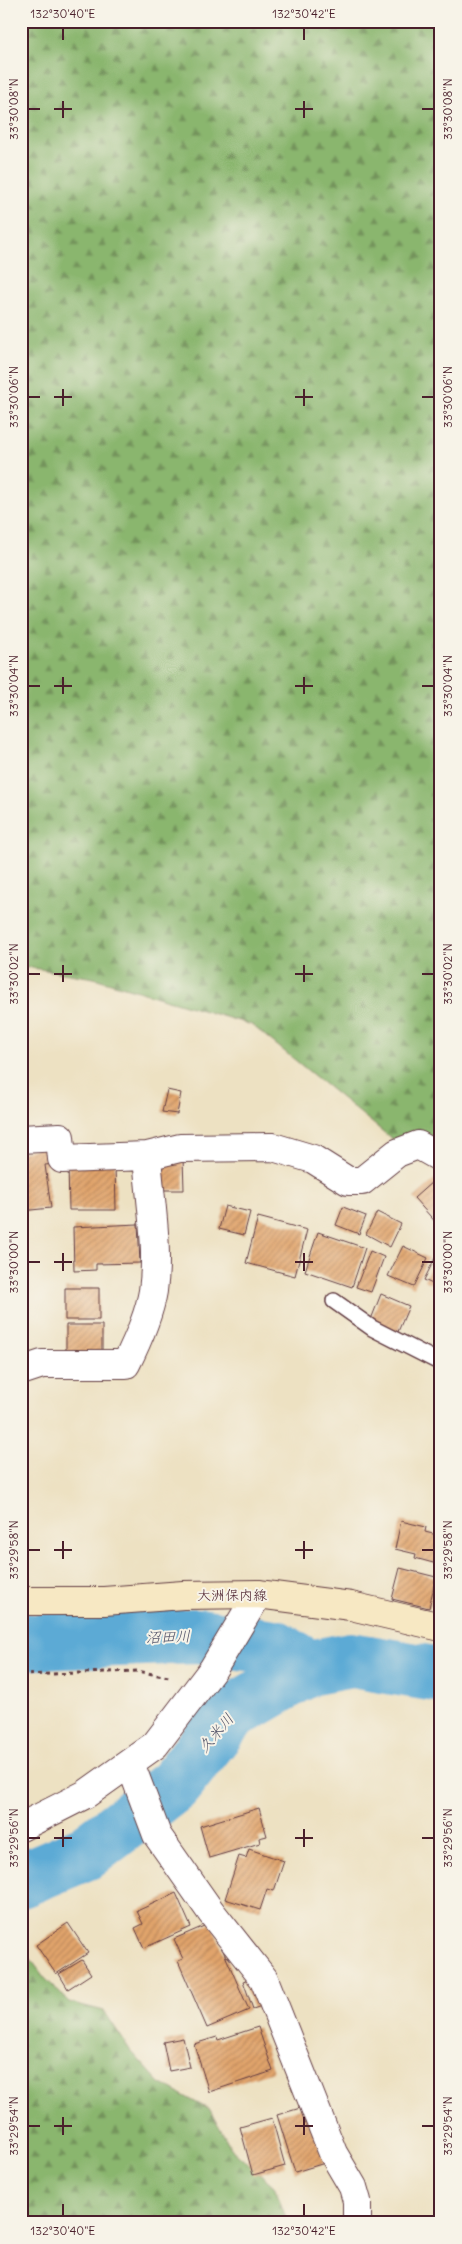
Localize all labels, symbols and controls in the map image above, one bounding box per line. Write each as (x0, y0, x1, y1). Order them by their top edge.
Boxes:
text: 132°30'40"E (31, 6, 95, 21)
text: 132°30'42"E (272, 6, 336, 21)
text: 33°30'08"N (6, 78, 21, 140)
text: 33°30'08"N (440, 78, 455, 140)
text: 33°30'06"N (6, 366, 21, 428)
text: 33°30'06"N (440, 366, 455, 428)
text: 33°30'04"N (6, 655, 21, 717)
text: 33°30'04"N (440, 655, 455, 717)
text: 33°30'02"N (6, 943, 21, 1005)
text: 33°30'02"N (440, 943, 455, 1005)
text: 33°30'00"N (6, 1231, 21, 1293)
text: 33°30'00"N (440, 1231, 455, 1293)
text: 33°29'58"N (6, 1520, 21, 1580)
text: 33°29'58"N (440, 1520, 455, 1580)
street label: 大洲保内線 (197, 1586, 267, 1604)
water label: 沼田川 (145, 1626, 191, 1647)
water label: 久米川 (194, 1709, 238, 1756)
text: 33°29'56"N (6, 1808, 21, 1868)
text: 33°29'56"N (440, 1808, 455, 1868)
text: 33°29'54"N (6, 2096, 21, 2156)
text: 33°29'54"N (440, 2096, 455, 2156)
text: 132°30'40"E (31, 2223, 95, 2238)
text: 132°30'42"E (272, 2223, 336, 2238)

